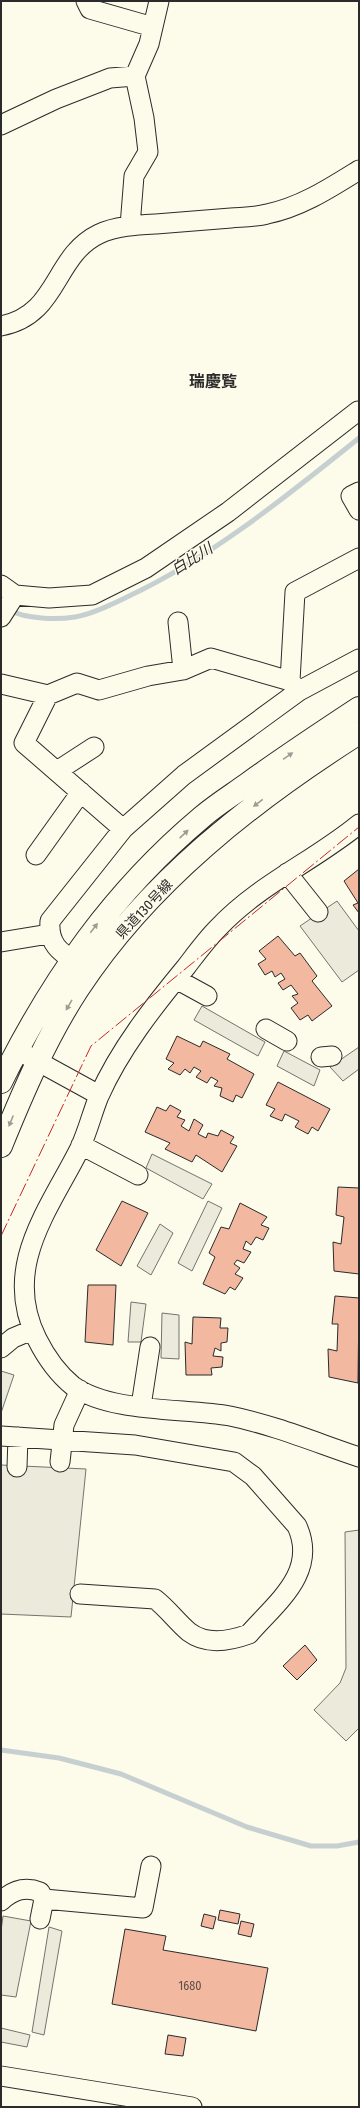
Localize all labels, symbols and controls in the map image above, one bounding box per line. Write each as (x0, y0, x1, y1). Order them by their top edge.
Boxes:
district label: 瑞慶覧 (189, 372, 237, 391)
water label: 白比川 (168, 538, 218, 579)
one-way arrow (282, 752, 293, 760)
one-way arrow (253, 799, 264, 808)
one-way arrow (179, 829, 189, 839)
street label: 県道130号線 (113, 876, 176, 943)
one-way arrow (90, 923, 98, 933)
one-way arrow (65, 999, 72, 1011)
one-way arrow (8, 1115, 14, 1126)
house number: 1680 (179, 1979, 201, 1993)

